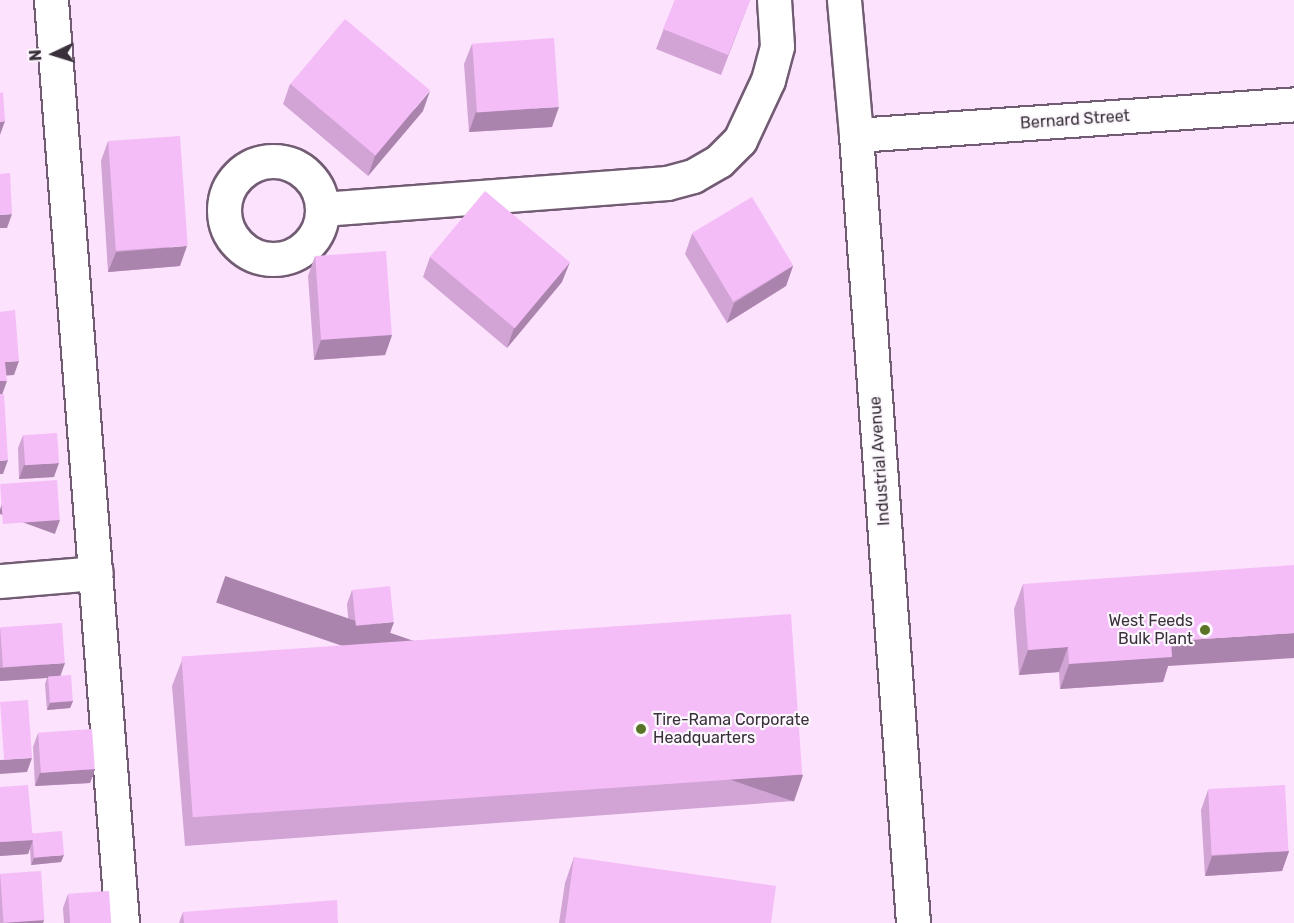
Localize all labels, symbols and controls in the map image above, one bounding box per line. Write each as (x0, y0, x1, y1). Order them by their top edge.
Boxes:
north arrow (24, 24, 84, 84)
text: N (26, 49, 45, 62)
street label: Bernard Street (1020, 107, 1130, 133)
street label: Industrial Avenue (866, 395, 894, 527)
place label: West Feeds Bulk Plant (1108, 611, 1193, 649)
marker: West Feeds Bulk Plant (1198, 623, 1212, 637)
place label: Tire-Rama Corporate Headquarters (653, 710, 809, 748)
marker: Tire-Rama Corporate Headquarters (634, 722, 648, 736)

